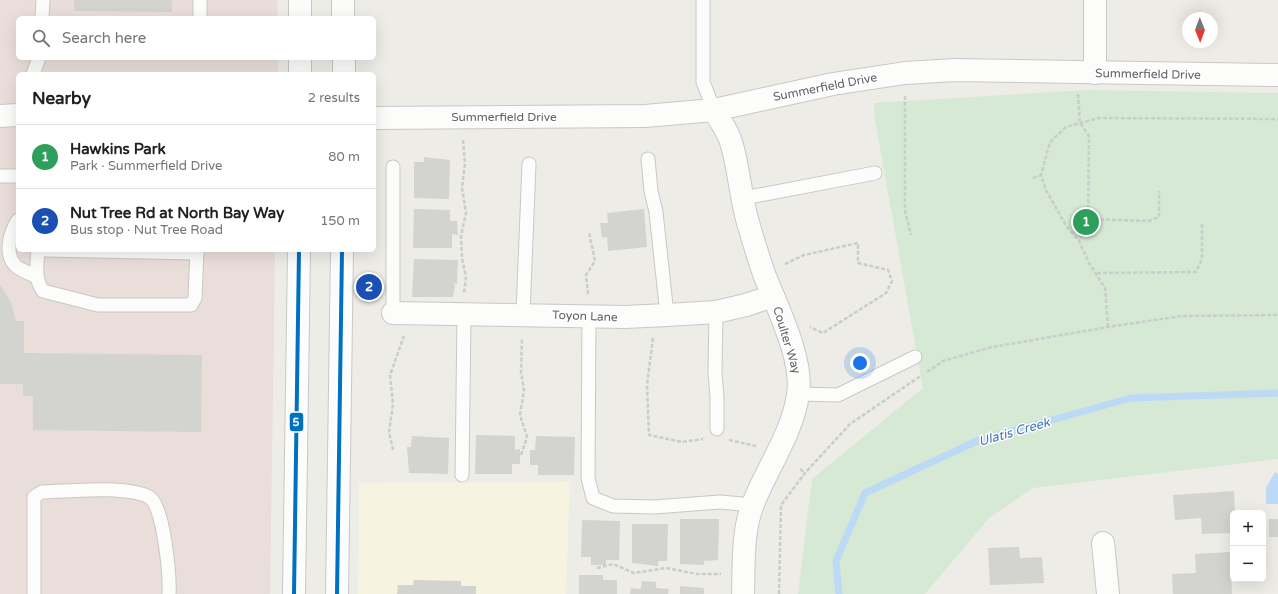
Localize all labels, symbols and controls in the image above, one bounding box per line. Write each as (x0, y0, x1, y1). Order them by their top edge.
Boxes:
north arrow (1182, 12, 1218, 48)
search box (16, 16, 376, 60)
icon: search (30, 27, 52, 49)
text: Search here (62, 29, 146, 47)
street label: Summerfield Drive (1095, 66, 1201, 82)
street label: Summerfield Drive (772, 70, 878, 104)
text: Nearby (32, 88, 91, 109)
text: 2 results (308, 90, 360, 106)
street label: Summerfield Drive (451, 110, 557, 124)
text: Hawkins Park (70, 140, 166, 158)
text: 1 (41, 149, 49, 165)
text: 80 m (328, 149, 360, 165)
text: Park · Summerfield Drive (70, 158, 222, 174)
text: Nut Tree Rd at North Bay Way (70, 204, 284, 222)
pin: 1 (1073, 207, 1099, 237)
text: 2 (41, 213, 49, 229)
text: 150 m (320, 213, 360, 229)
text: Bus stop · Nut Tree Road (70, 222, 223, 238)
pin: 2 (356, 272, 382, 302)
street label: Coulter Way (770, 305, 804, 376)
street label: Toyon Lane (552, 308, 618, 324)
your location (850, 353, 870, 373)
line badge: 5 (289, 412, 304, 432)
water label: Ulatis Creek (977, 414, 1053, 450)
text: 5 (293, 416, 300, 429)
map controls (1230, 510, 1266, 582)
button: + (1230, 510, 1266, 546)
button: − (1230, 546, 1266, 582)

